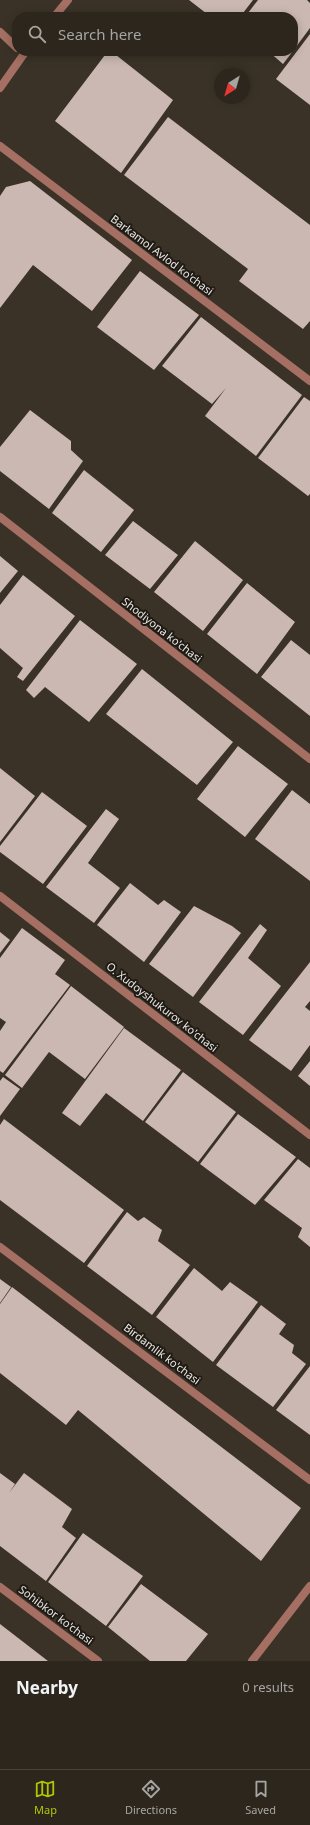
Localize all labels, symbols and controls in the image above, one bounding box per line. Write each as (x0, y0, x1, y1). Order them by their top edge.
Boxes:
search box (12, 12, 298, 56)
icon: search (26, 23, 48, 45)
text: Search here (58, 24, 141, 44)
north arrow (214, 68, 250, 104)
street label: Barkamol Avlod ko'chasi (108, 211, 217, 298)
street label: Shodiyona ko'chasi (119, 594, 205, 666)
street label: O. Xudoyshukurov ko'chasi (104, 958, 221, 1055)
street label: Birdamlik ko'chasi (121, 1320, 204, 1387)
street label: Sohibkor ko'chasi (16, 1582, 97, 1648)
text: Nearby (16, 1676, 78, 1699)
text: 0 results (242, 1678, 294, 1696)
tab: Map (34, 1778, 57, 1817)
tab: Directions (125, 1778, 177, 1817)
tab: Saved (245, 1778, 276, 1817)

